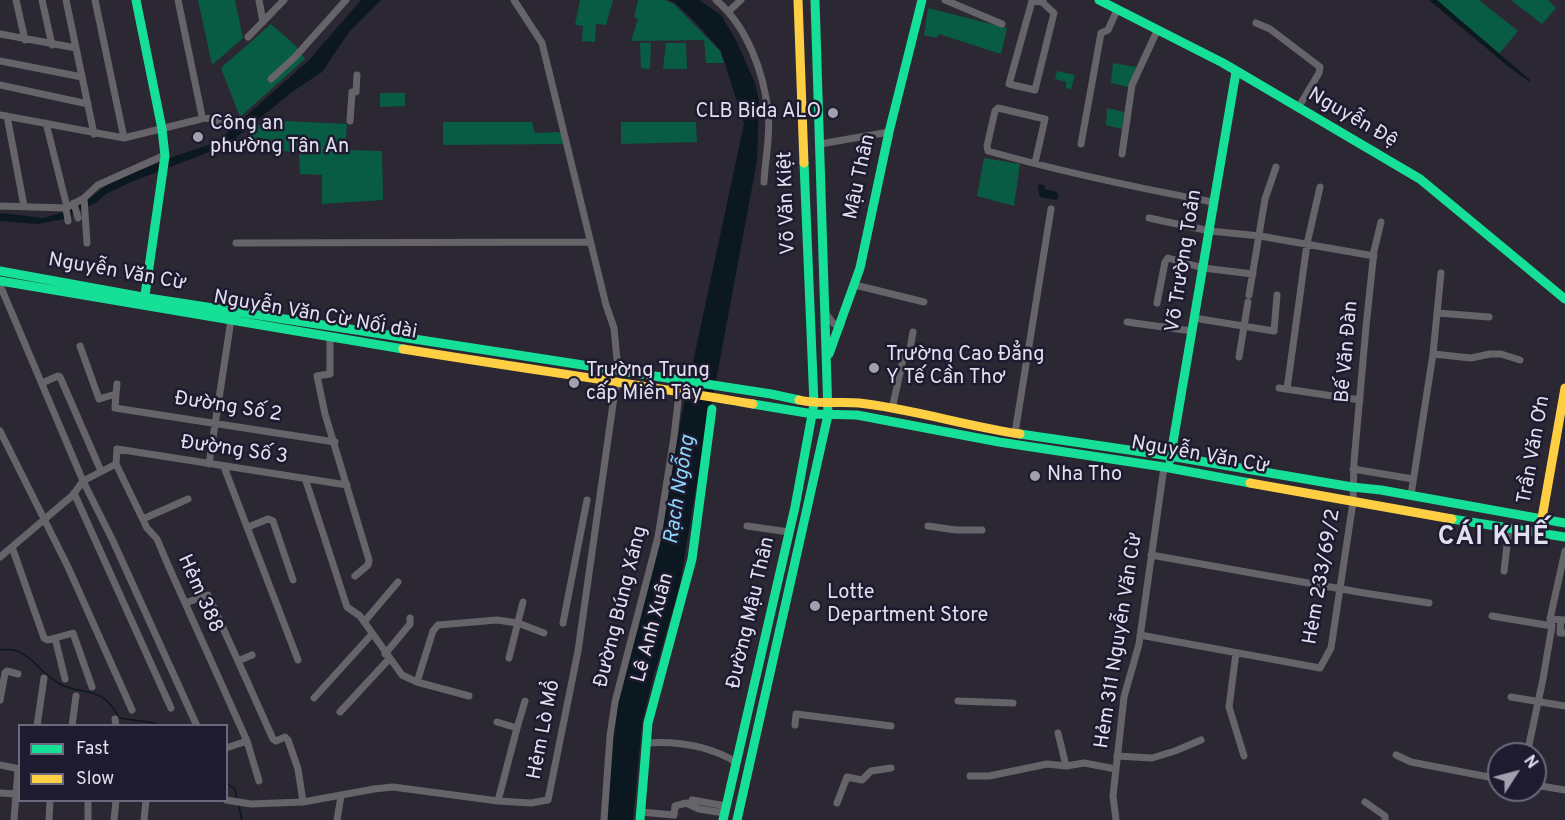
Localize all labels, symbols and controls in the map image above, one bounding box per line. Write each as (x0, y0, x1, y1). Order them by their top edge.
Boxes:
street label: Nguyễn Đệ (1303, 84, 1401, 154)
place label: CLB Bida ALO (696, 101, 821, 125)
marker: CLB Bida ALO (826, 106, 840, 120)
place label: Công an phường Tân An (210, 113, 349, 160)
marker: Công an phường Tân An (191, 130, 205, 144)
street label: Mậu Thân (840, 132, 882, 222)
street label: Võ Văn Kiệt (774, 151, 802, 255)
street label: Võ Trường Toản (1162, 188, 1208, 334)
street label: Nguyễn Văn Cừ (46, 249, 188, 297)
street label: Nguyễn Văn Cừ Nối dài (211, 286, 419, 346)
street label: Bế Văn Đàn (1332, 300, 1364, 404)
place label: Trường Cao Đẳng Y Tế Cần Thơ (886, 344, 1045, 391)
place label: Trường Trung cấp Miền Tây (586, 360, 710, 407)
marker: Trường Cao Đẳng Y Tế Cần Thơ (867, 361, 881, 375)
marker: Trường Trung cấp Miền Tây (567, 376, 581, 390)
street label: Đường Số 2 (173, 388, 283, 428)
street label: Trần Văn Ơn (1514, 394, 1556, 506)
street label: Đường Số 3 (179, 432, 289, 470)
street label: Nguyễn Văn Cừ (1129, 432, 1271, 480)
water label: Rạch Ngỗng (660, 434, 702, 546)
place label: Nha Tho (1047, 464, 1122, 488)
marker: Nha Tho (1028, 469, 1042, 483)
street label: Hẻm 233/69/2 (1299, 507, 1347, 647)
district label: CÁI KHẾ (1438, 523, 1550, 555)
street label: Đường Búng Xáng (590, 524, 654, 690)
street label: Hẻm 311 Nguyễn Văn Cừ (1091, 532, 1149, 750)
street label: Đường Mậu Thân (723, 535, 781, 691)
street label: Hẻm 388 (171, 551, 227, 637)
street label: Lê Anh Xuân (628, 571, 680, 685)
place label: Lotte Department Store (827, 582, 988, 629)
marker: Lotte Department Store (808, 599, 822, 613)
street label: Hẻm Lò Mổ (524, 678, 566, 782)
legend (18, 724, 228, 802)
text: Fast (76, 738, 109, 761)
north arrow (1487, 742, 1547, 802)
text: N (1518, 752, 1541, 773)
text: Slow (76, 768, 114, 791)

